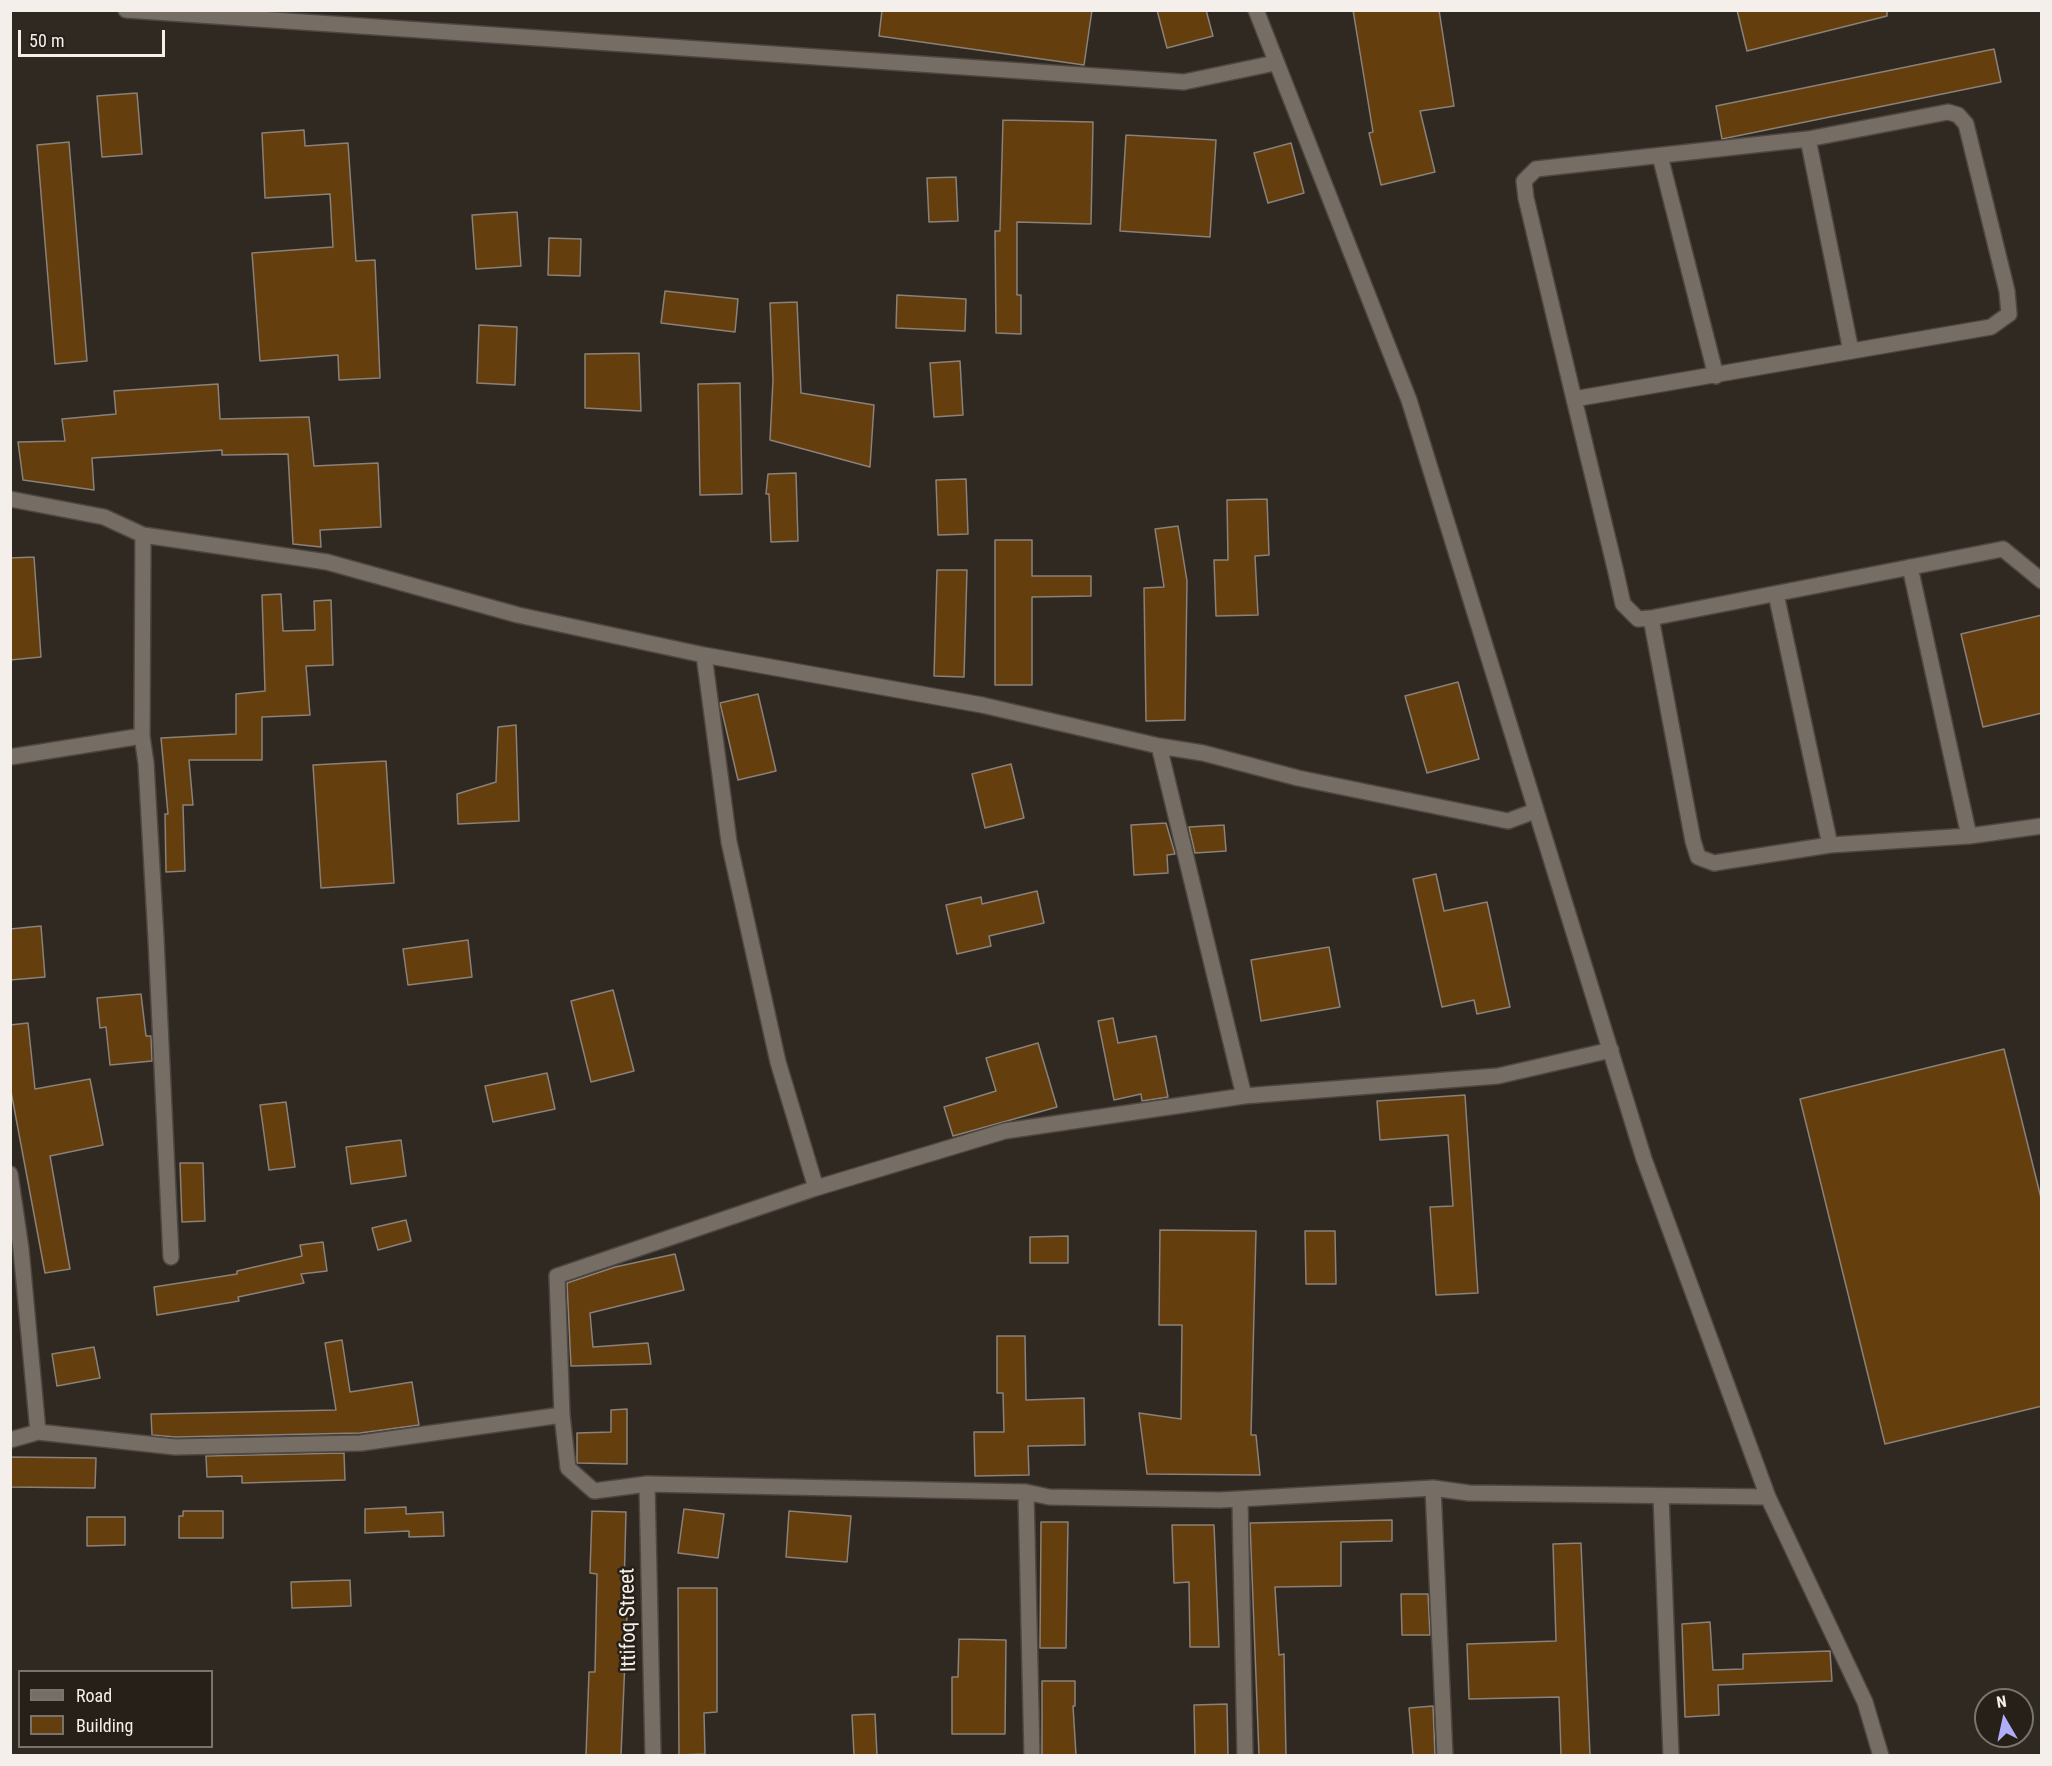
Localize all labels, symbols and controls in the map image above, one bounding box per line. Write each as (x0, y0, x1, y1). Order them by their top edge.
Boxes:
scale bar (21, 18, 168, 56)
text: 50 m (29, 30, 64, 51)
street label: Ittifoq Street (615, 1568, 643, 1672)
legend (18, 1670, 213, 1748)
text: Road (76, 1685, 112, 1706)
north arrow (1974, 1688, 2034, 1748)
text: N (1995, 1692, 2008, 1712)
text: Building (76, 1715, 133, 1736)

